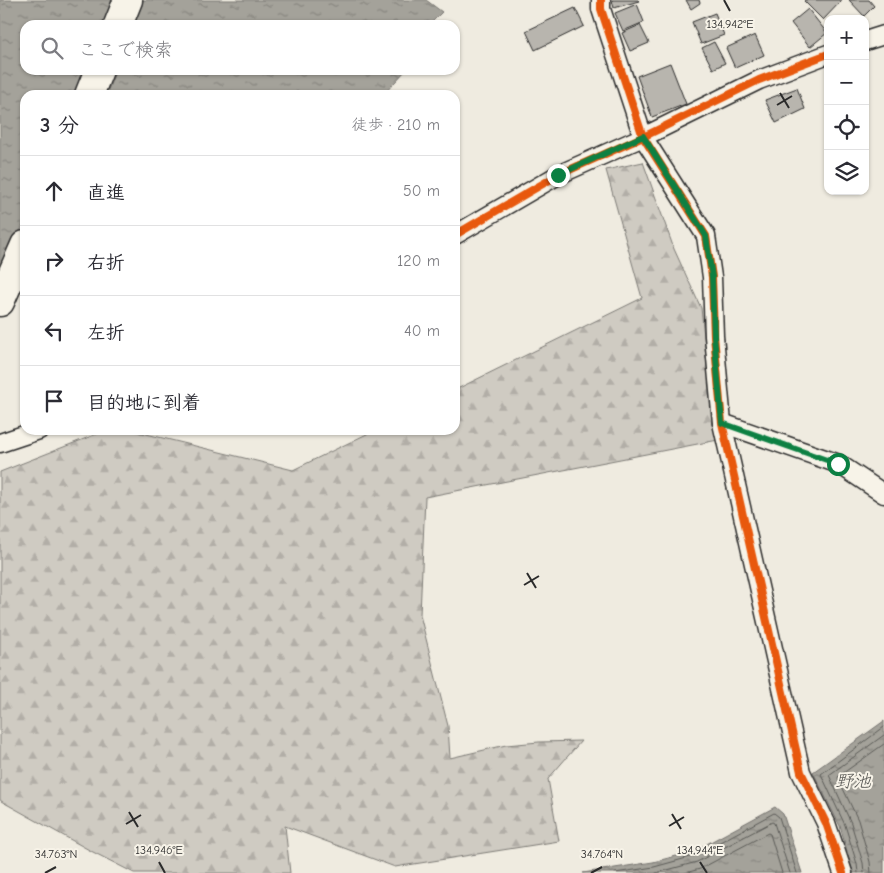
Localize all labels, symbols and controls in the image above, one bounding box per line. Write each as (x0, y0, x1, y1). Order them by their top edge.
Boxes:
map controls (824, 15, 869, 195)
button: + (824, 15, 869, 60)
text: 134.942°E (706, 17, 754, 31)
search box (20, 20, 460, 75)
icon: search (38, 34, 66, 62)
text: ここで検索 (78, 39, 173, 61)
button: − (824, 60, 869, 105)
button: locate (824, 105, 869, 150)
text: 3 分 (40, 113, 79, 137)
text: 徒歩 · 210 m (351, 116, 440, 134)
button: layers (824, 150, 869, 195)
route end (547, 164, 570, 187)
icon: ahead (40, 177, 68, 205)
text: 直進 (87, 182, 125, 204)
text: 50 m (403, 182, 440, 200)
icon: right (40, 247, 68, 275)
text: 右折 (87, 252, 125, 274)
text: 120 m (397, 252, 440, 270)
icon: left (40, 317, 68, 345)
text: 左折 (87, 322, 125, 344)
text: 40 m (404, 322, 440, 340)
icon: arrive (40, 387, 68, 415)
text: 目的地に到着 (87, 392, 201, 414)
route start (827, 453, 850, 476)
water label: 野池 (835, 771, 872, 792)
text: 134.946°E (135, 843, 183, 857)
text: 134.944°E (677, 843, 723, 857)
text: 34.763°N (35, 847, 77, 861)
text: 34.764°N (581, 847, 623, 861)

